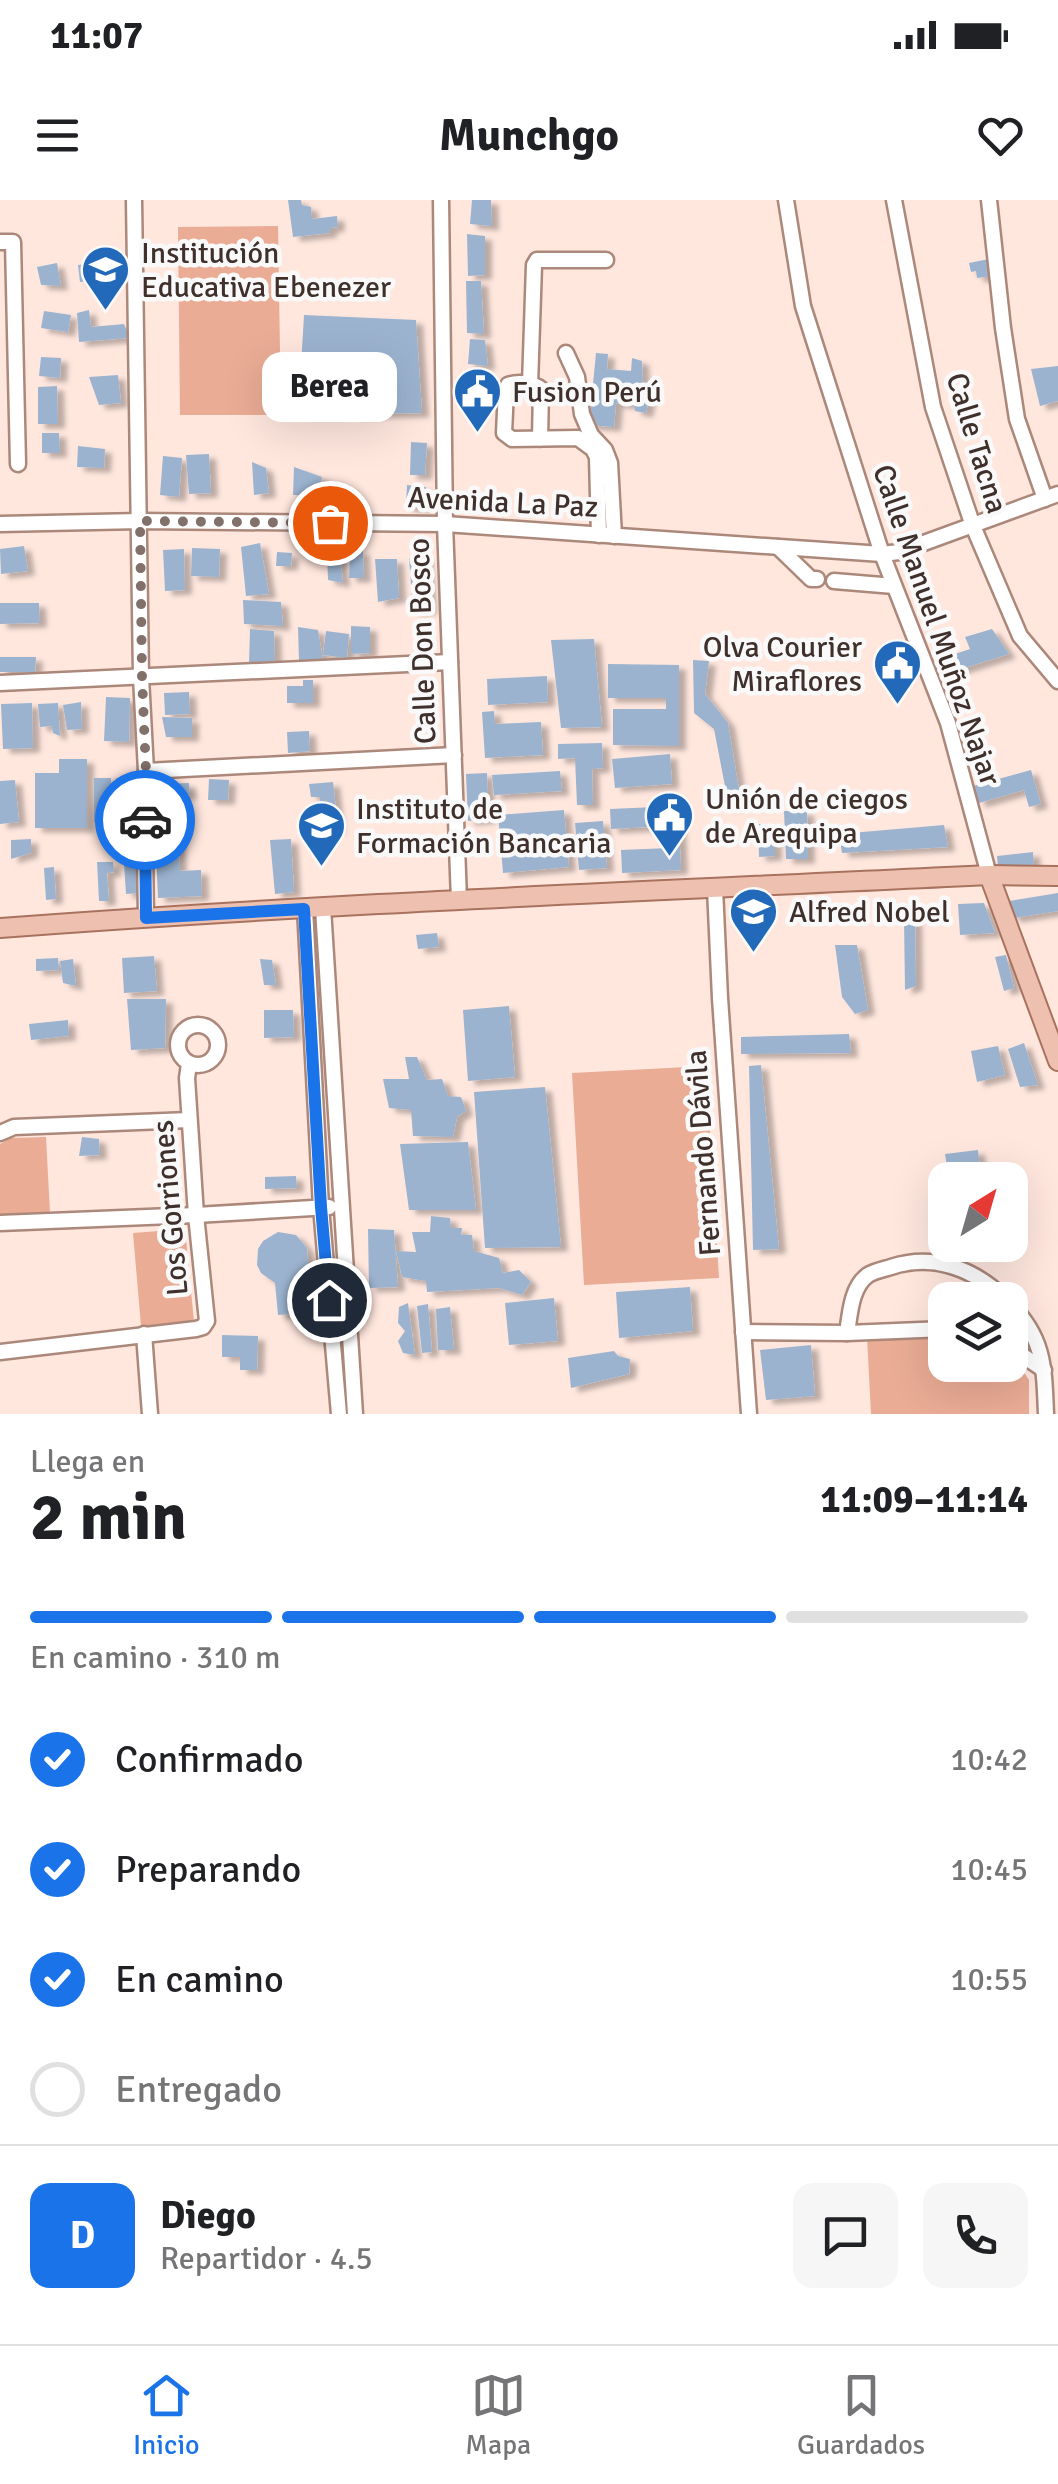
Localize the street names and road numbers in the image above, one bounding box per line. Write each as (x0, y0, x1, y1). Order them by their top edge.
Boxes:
street label: Calle Tacna (938, 368, 1015, 518)
street label: Calle Manuel Muñoz Najar (864, 460, 1009, 790)
street label: Avenida La Paz (407, 479, 599, 526)
street label: Calle Don Bosco (400, 537, 445, 745)
street label: Fernando Dávila (678, 1049, 729, 1257)
street label: Los Gorriones (144, 1119, 197, 1297)

